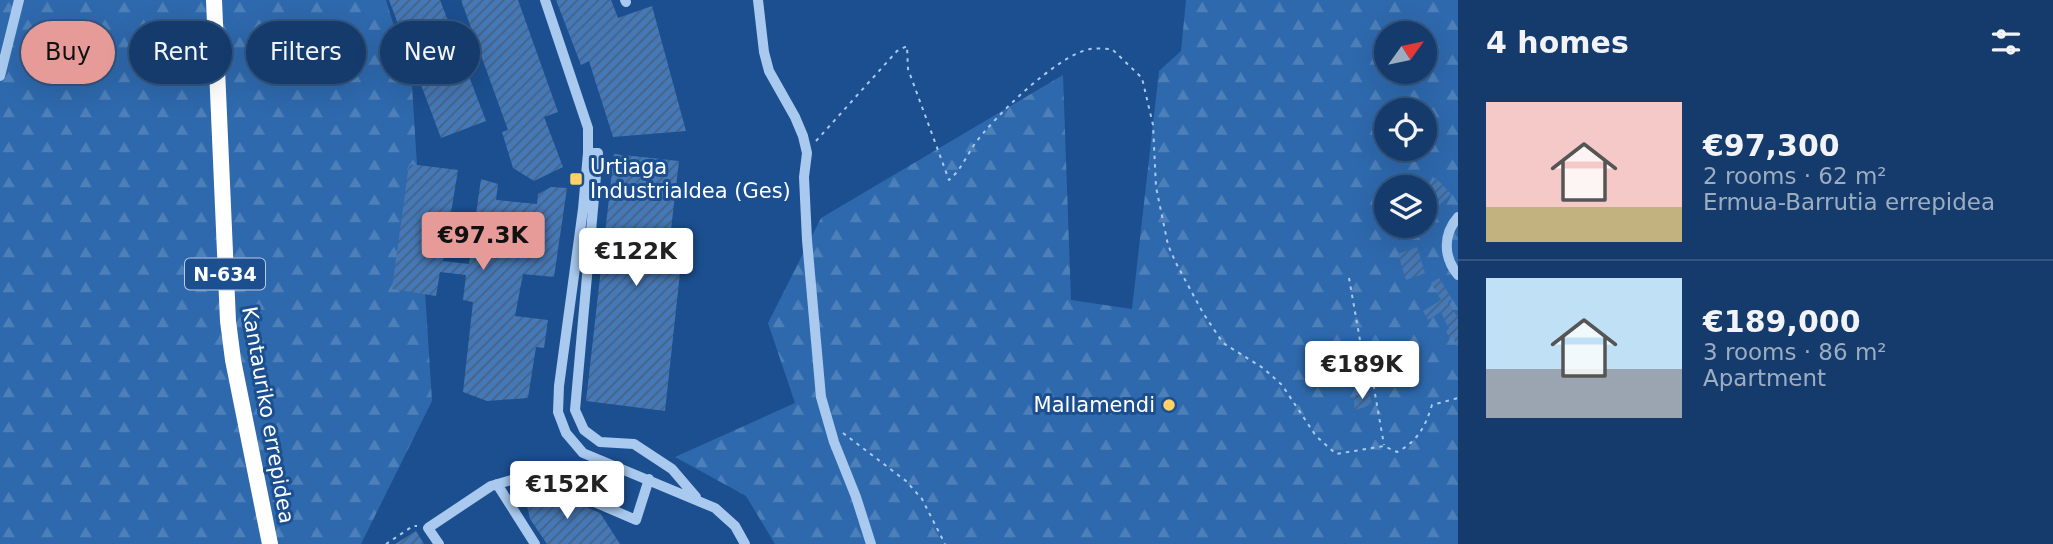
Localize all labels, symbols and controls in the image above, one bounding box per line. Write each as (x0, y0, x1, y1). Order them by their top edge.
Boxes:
chip: Buy (21, 21, 115, 84)
chip: Rent (129, 21, 232, 84)
chip: Filters (246, 21, 366, 84)
chip: New (380, 21, 480, 84)
north arrow (1374, 21, 1437, 84)
map controls (1374, 21, 1437, 238)
icon: filters (1987, 23, 2025, 61)
text: 4 homes (1486, 25, 1629, 60)
button: locate (1374, 98, 1437, 161)
text: €97,300 (1703, 128, 1840, 163)
icon: home (1542, 130, 1626, 214)
place label: Urtiaga Industrialdea (Ges) (590, 155, 791, 203)
text: 2 rooms · 62 m² (1703, 163, 1887, 189)
marker: Urtiaga Industrialdea (Ges) (568, 171, 584, 187)
button: layers (1374, 175, 1437, 238)
text: Ermua-Barrutia errepidea (1703, 189, 1995, 215)
pin: €97.3K (426, 212, 540, 272)
text: €97.3K (438, 222, 528, 248)
pin: €122K (587, 229, 685, 288)
text: €122K (595, 238, 677, 264)
road number: N-634 (185, 258, 265, 290)
text: €189,000 (1703, 304, 1861, 339)
street label: Kantauriko errepidea (237, 305, 299, 525)
icon: home (1542, 306, 1626, 390)
text: 3 rooms · 86 m² (1703, 339, 1887, 365)
pin: €189K (1313, 342, 1411, 401)
text: €189K (1321, 351, 1403, 377)
text: Apartment (1703, 365, 1826, 391)
place label: Mallamendi (1034, 393, 1155, 417)
marker: Mallamendi (1161, 397, 1177, 413)
pin: €152K (518, 462, 616, 521)
text: €152K (526, 471, 608, 497)

